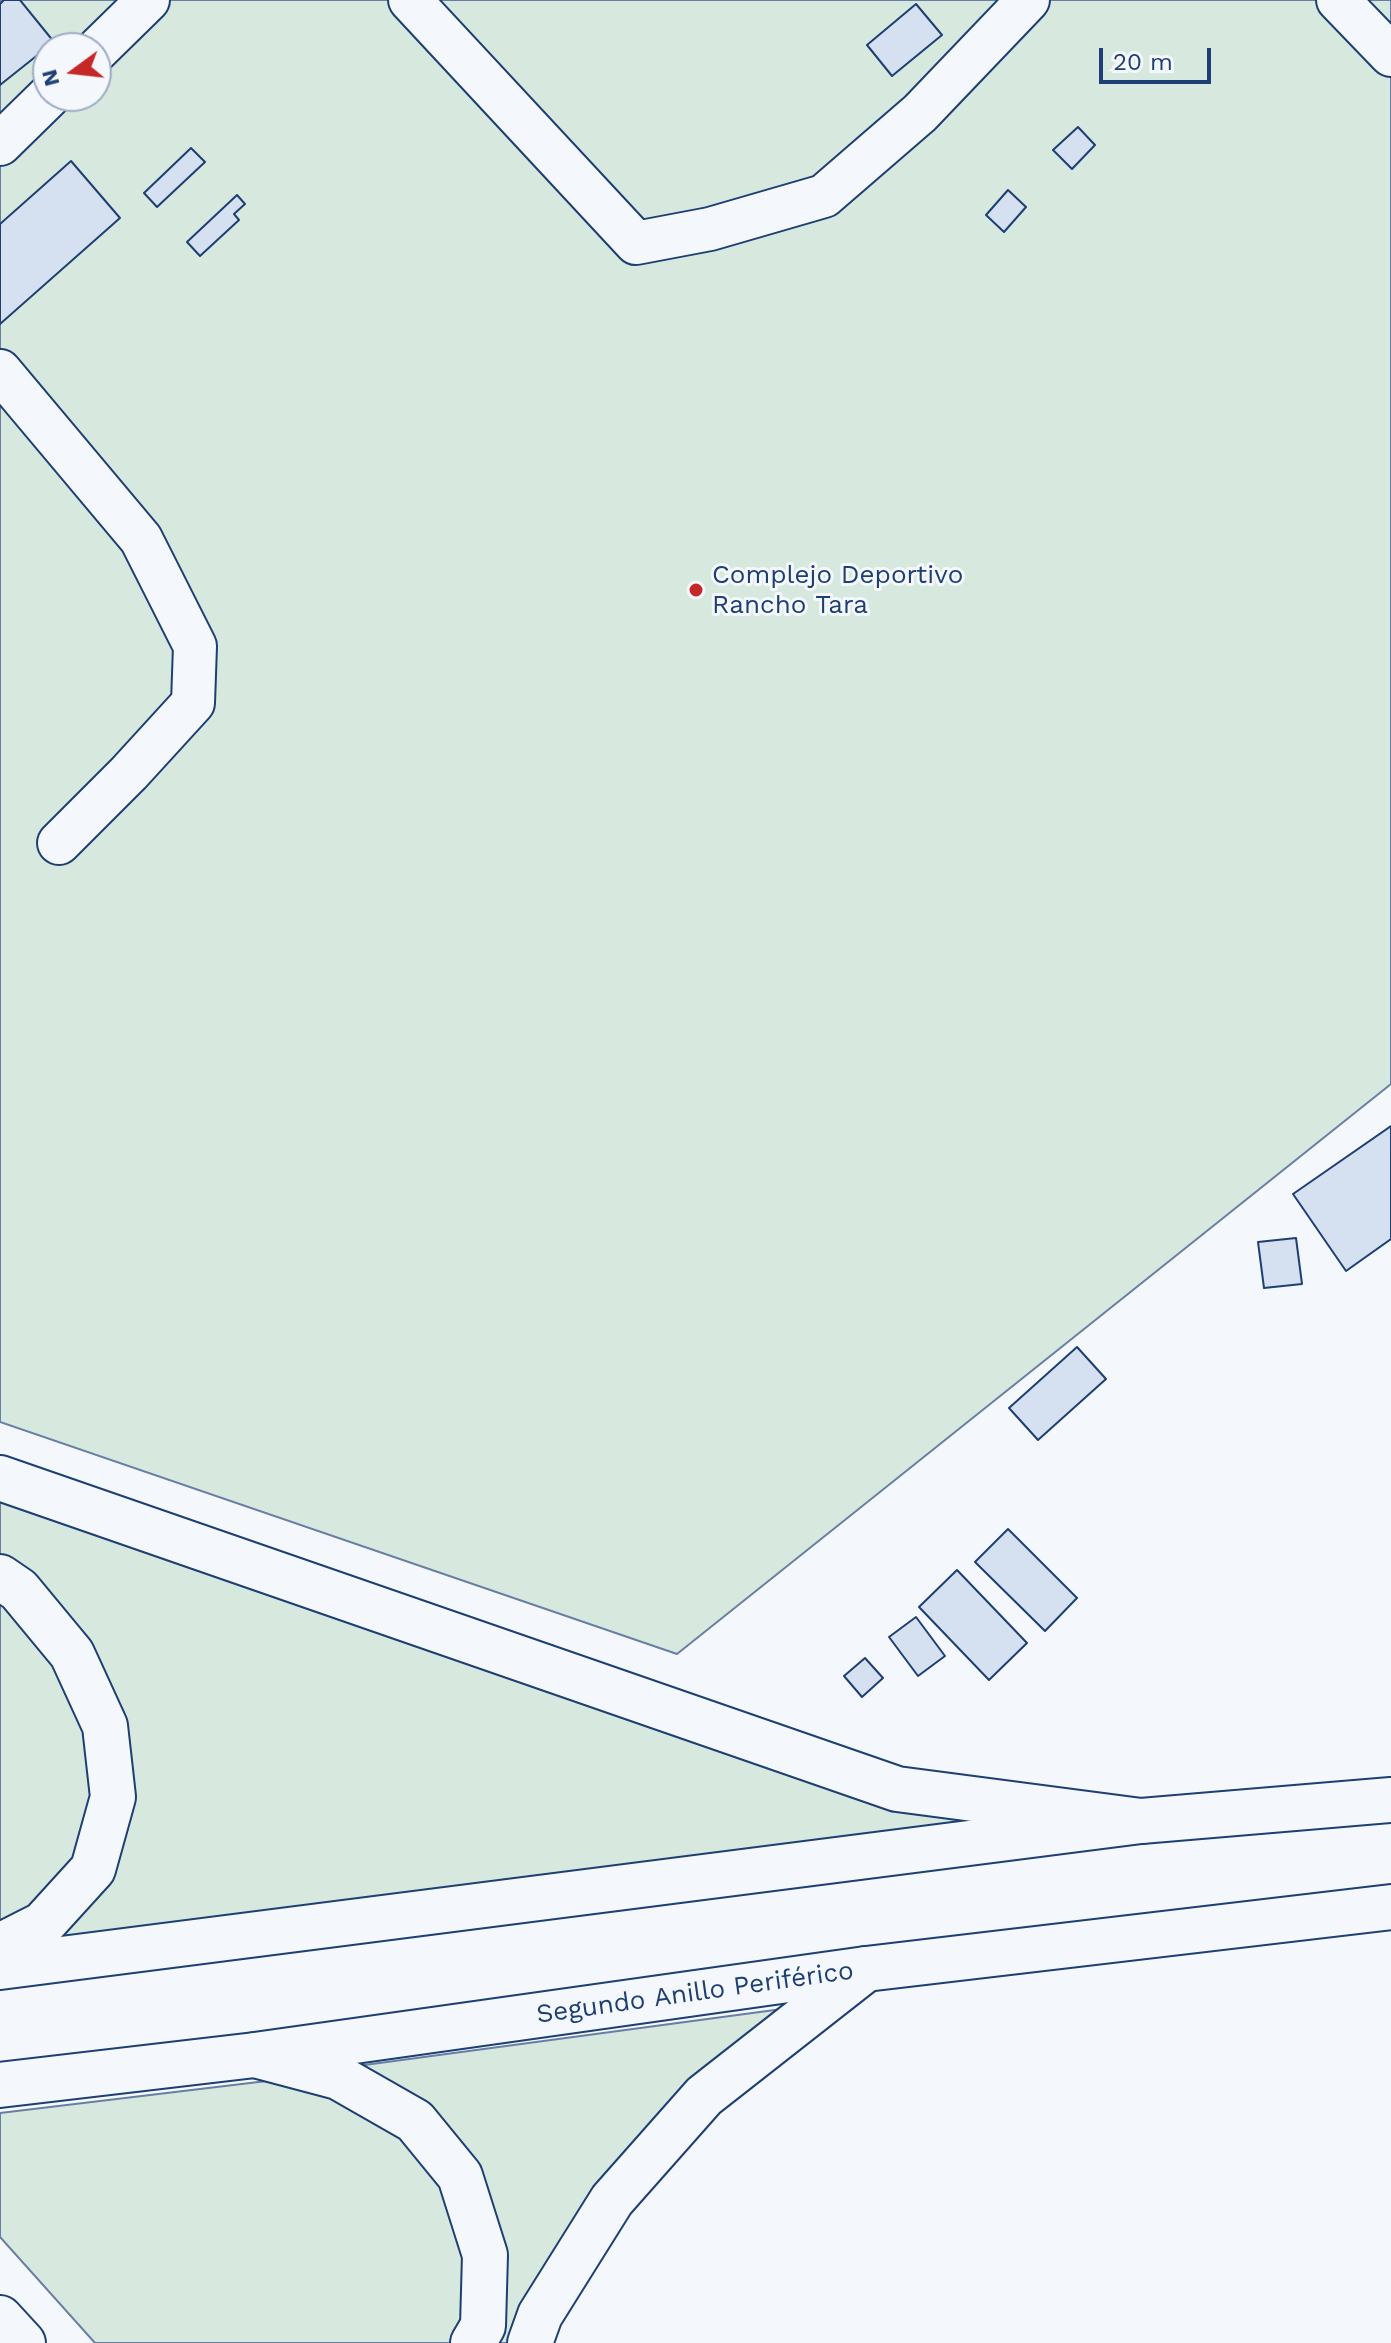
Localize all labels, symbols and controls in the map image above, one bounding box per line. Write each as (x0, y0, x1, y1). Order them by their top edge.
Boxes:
north arrow (32, 32, 112, 112)
scale bar (1103, 32, 1215, 82)
text: 20 m (1113, 48, 1173, 76)
text: N (36, 67, 64, 89)
place label: Complejo Deportivo Rancho Tara (712, 559, 963, 620)
marker: Complejo Deportivo Rancho Tara (687, 581, 705, 599)
street label: Segundo Anillo Periférico (535, 1955, 855, 2031)

